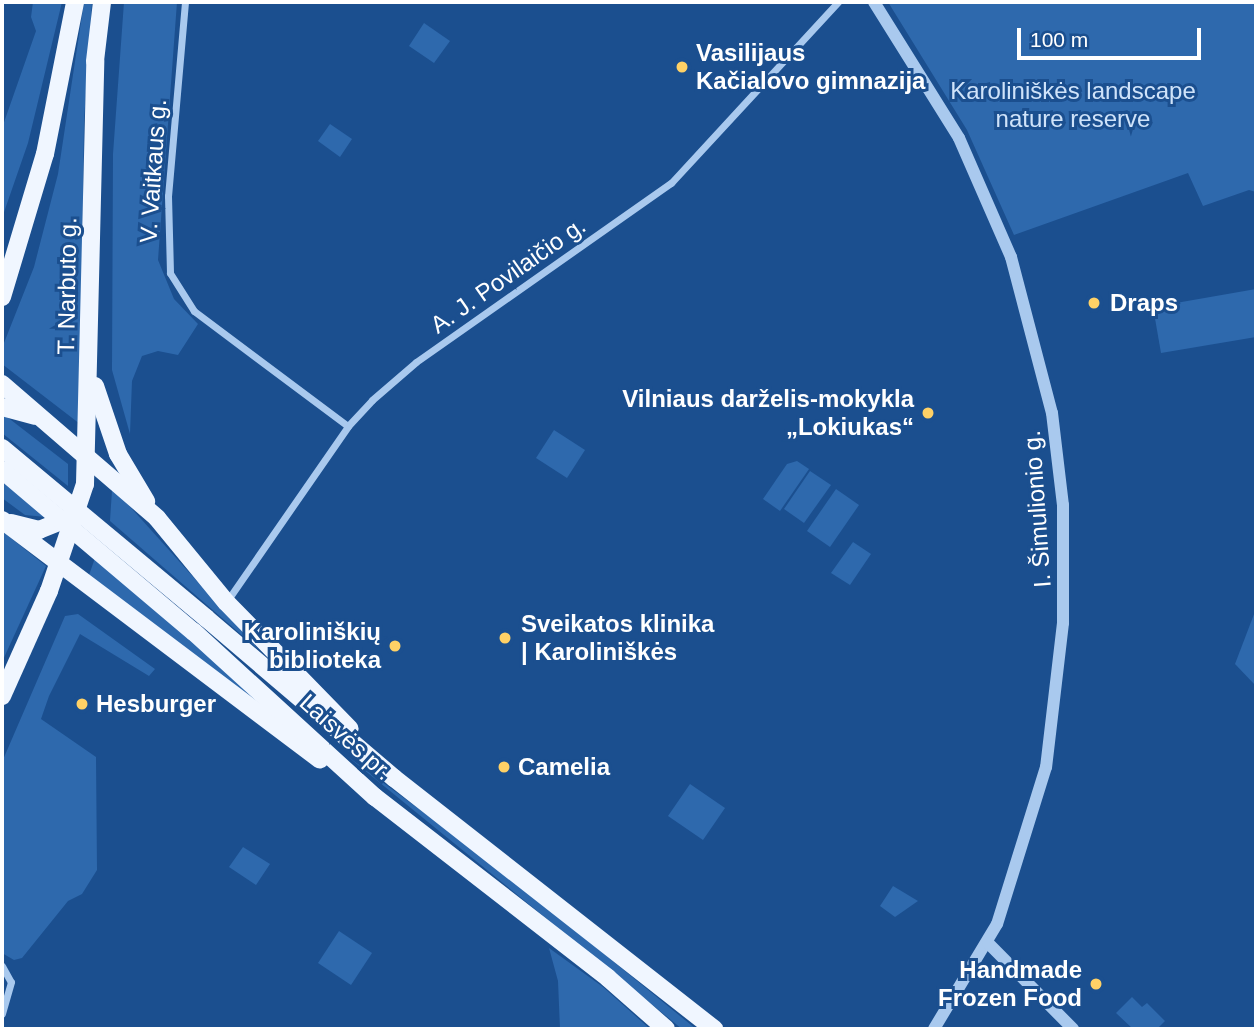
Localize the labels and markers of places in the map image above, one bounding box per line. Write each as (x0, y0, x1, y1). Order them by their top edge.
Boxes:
place label: Vasilijaus Kačialovo gimnazija (696, 39, 925, 95)
marker: Vasilijaus Kačialovo gimnazija (674, 59, 690, 75)
place label: Draps (1110, 289, 1178, 317)
marker: Draps (1084, 293, 1104, 313)
place label: Vilniaus darželis-mokykla „Lokiukas“ (622, 385, 914, 441)
marker: Vilniaus darželis-mokykla „Lokiukas“ (920, 405, 936, 421)
place label: Sveikatos klinika | Karoliniškės (521, 610, 714, 666)
place label: Karoliniškių biblioteka (244, 618, 381, 674)
marker: Sveikatos klinika | Karoliniškės (495, 628, 515, 648)
marker: Karoliniškių biblioteka (387, 638, 403, 654)
place label: Hesburger (96, 690, 216, 718)
marker: Hesburger (74, 696, 90, 712)
place label: Camelia (518, 753, 610, 781)
marker: Camelia (496, 759, 512, 775)
place label: Handmade Frozen Food (938, 956, 1082, 1012)
marker: Handmade Frozen Food (1088, 976, 1104, 992)

